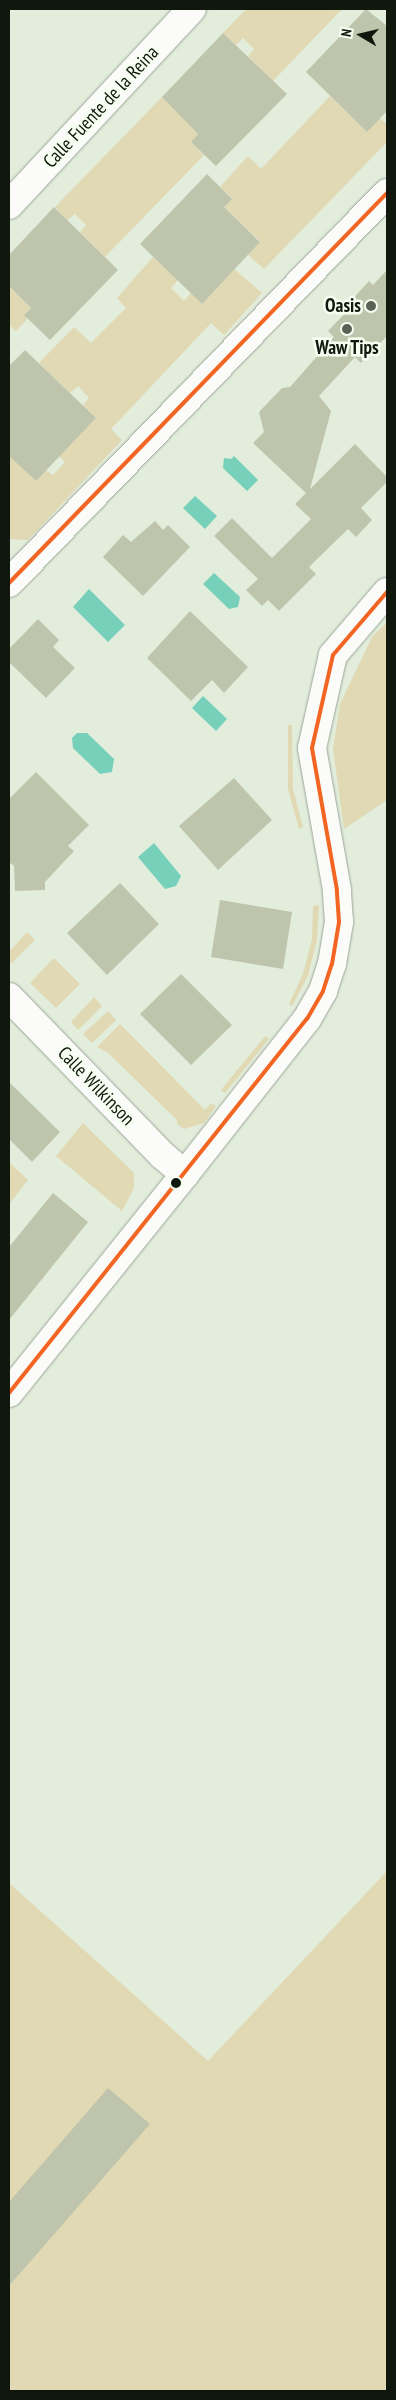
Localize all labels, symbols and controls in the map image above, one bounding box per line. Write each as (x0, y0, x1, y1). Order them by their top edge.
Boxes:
north arrow (336, 10, 386, 60)
text: N (337, 28, 356, 38)
street label: Calle Fuente de la Reina (39, 41, 163, 173)
place label: Oasis (325, 295, 361, 317)
marker: Oasis (365, 300, 377, 312)
marker: Waw Tips (341, 323, 353, 335)
place label: Waw Tips (315, 337, 379, 359)
street label: Calle Wilkinson (53, 1042, 139, 1130)
unlabelled marker (171, 1178, 181, 1188)

